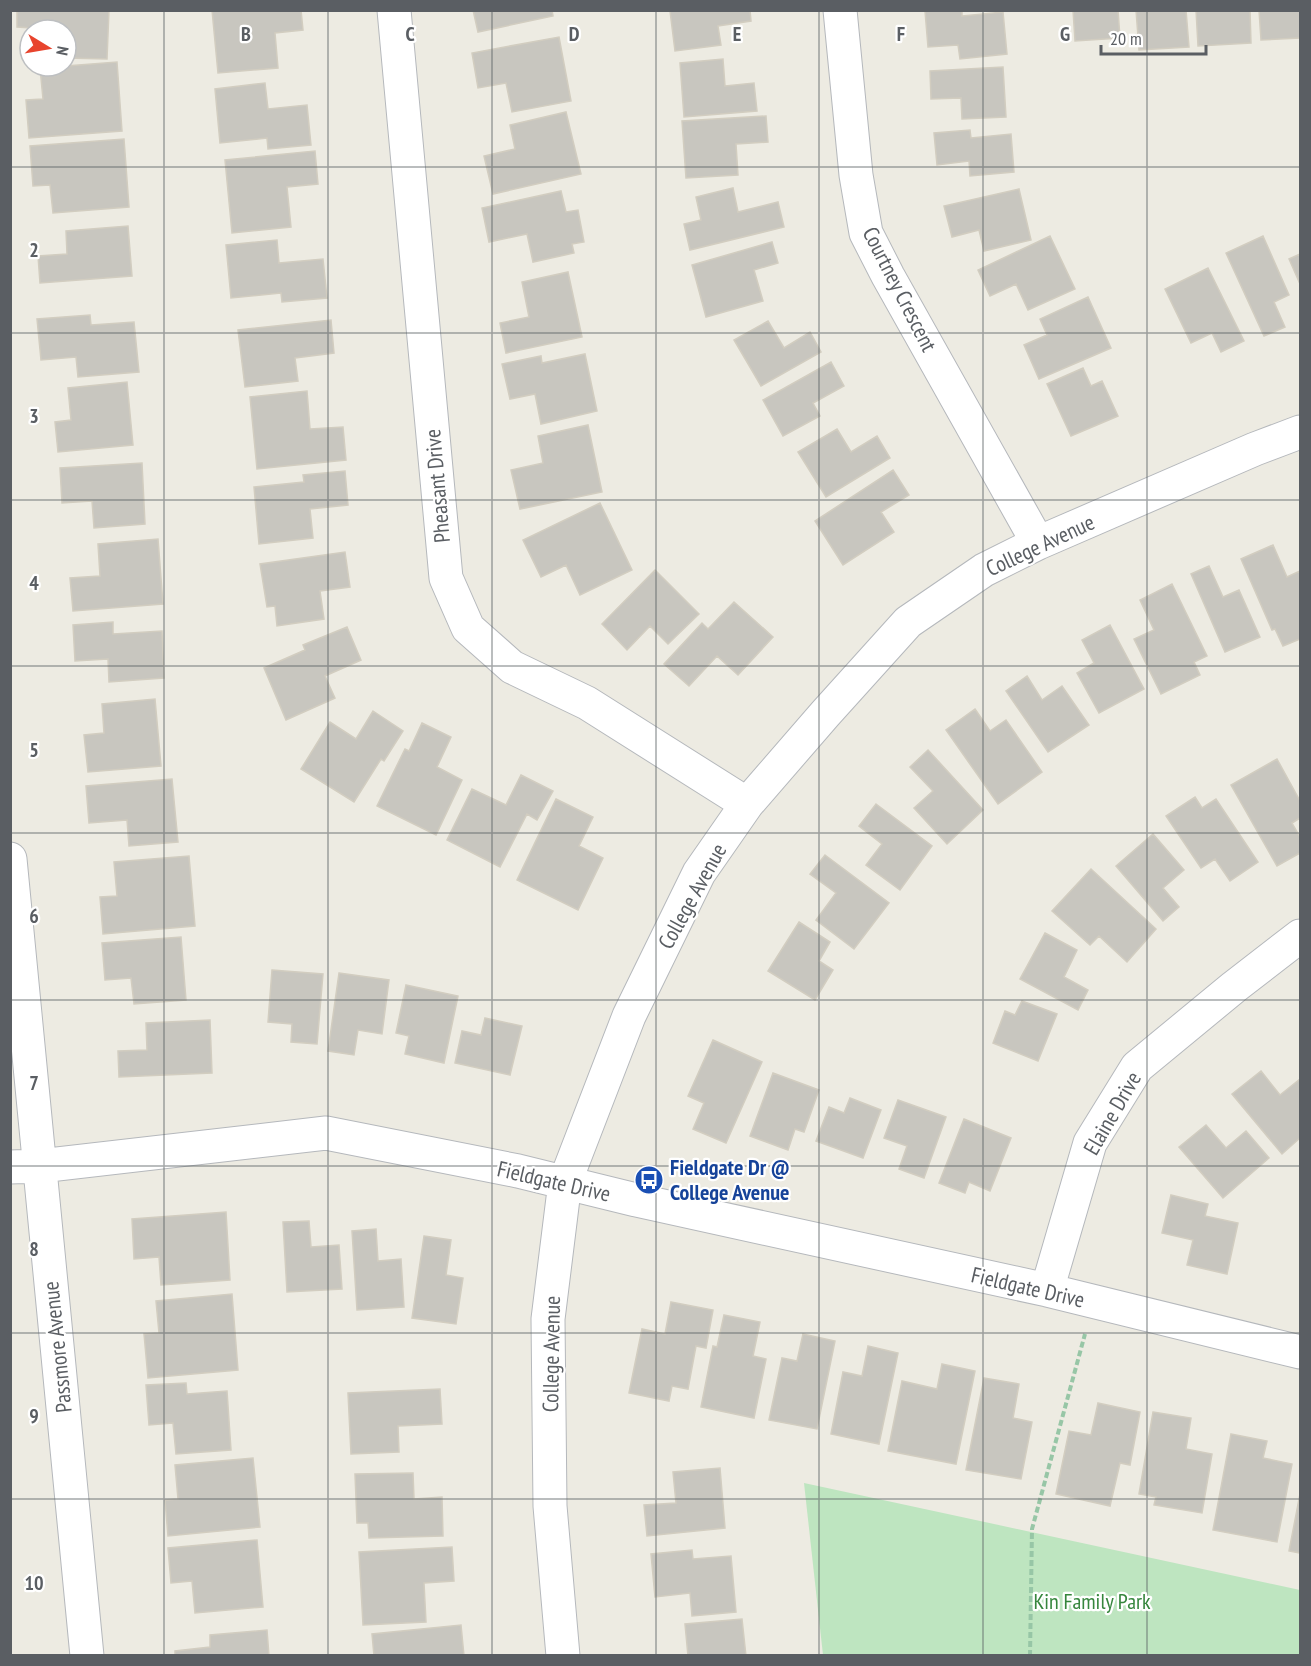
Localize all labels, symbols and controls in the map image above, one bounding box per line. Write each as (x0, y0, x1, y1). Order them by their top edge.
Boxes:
north arrow (18, 18, 78, 78)
scale bar (1101, 18, 1206, 56)
text: B (241, 21, 251, 47)
text: C (405, 21, 415, 47)
text: D (569, 21, 580, 47)
text: E (733, 21, 741, 47)
text: F (897, 21, 905, 47)
text: G (1060, 21, 1070, 47)
text: 20 m (1110, 27, 1142, 50)
text: N (52, 45, 73, 57)
street label: Courtney Crescent (857, 222, 943, 356)
text: 2 (29, 237, 39, 263)
text: 3 (29, 403, 39, 429)
street label: Pheasant Drive (418, 428, 456, 544)
street label: College Avenue (981, 508, 1099, 582)
text: 4 (29, 570, 39, 596)
text: 5 (29, 737, 39, 763)
street label: College Avenue (652, 838, 732, 954)
text: 6 (29, 903, 39, 929)
street label: Elaine Drive (1077, 1066, 1147, 1160)
text: 7 (29, 1070, 39, 1096)
place label: Fieldgate Dr @ College Avenue (670, 1153, 790, 1206)
street label: Fieldgate Drive (495, 1154, 613, 1208)
bus stop icon: Fieldgate Dr @ College Avenue (633, 1164, 665, 1196)
text: 8 (29, 1236, 39, 1262)
street label: Fieldgate Drive (969, 1260, 1087, 1314)
street label: Passmore Avenue (36, 1280, 78, 1414)
street label: College Avenue (536, 1296, 566, 1412)
text: 9 (29, 1403, 39, 1429)
text: 10 (24, 1570, 44, 1596)
park label: Kin Family Park (1033, 1587, 1151, 1615)

